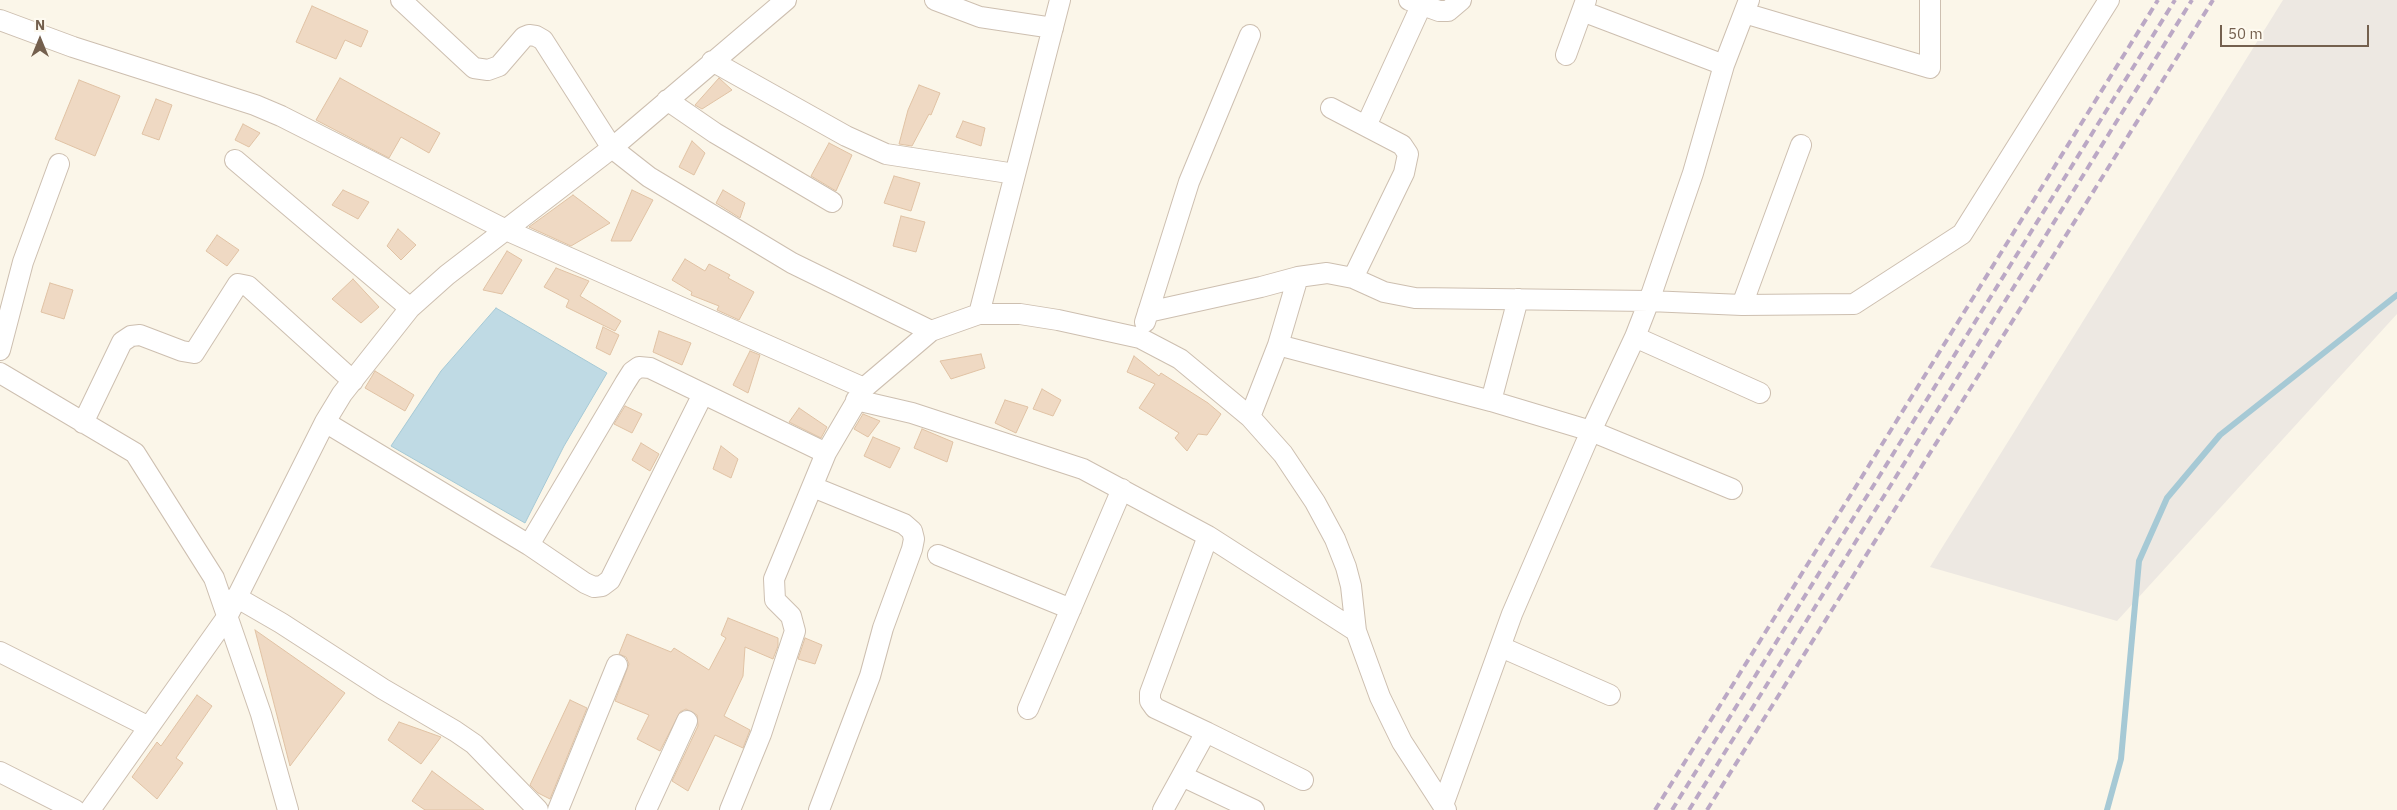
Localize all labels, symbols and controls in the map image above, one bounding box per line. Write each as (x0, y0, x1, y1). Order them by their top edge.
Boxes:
north arrow (15, 15, 65, 65)
scale bar (2222, 15, 2371, 47)
text: N (35, 16, 45, 34)
text: 50 m (2228, 24, 2263, 43)

